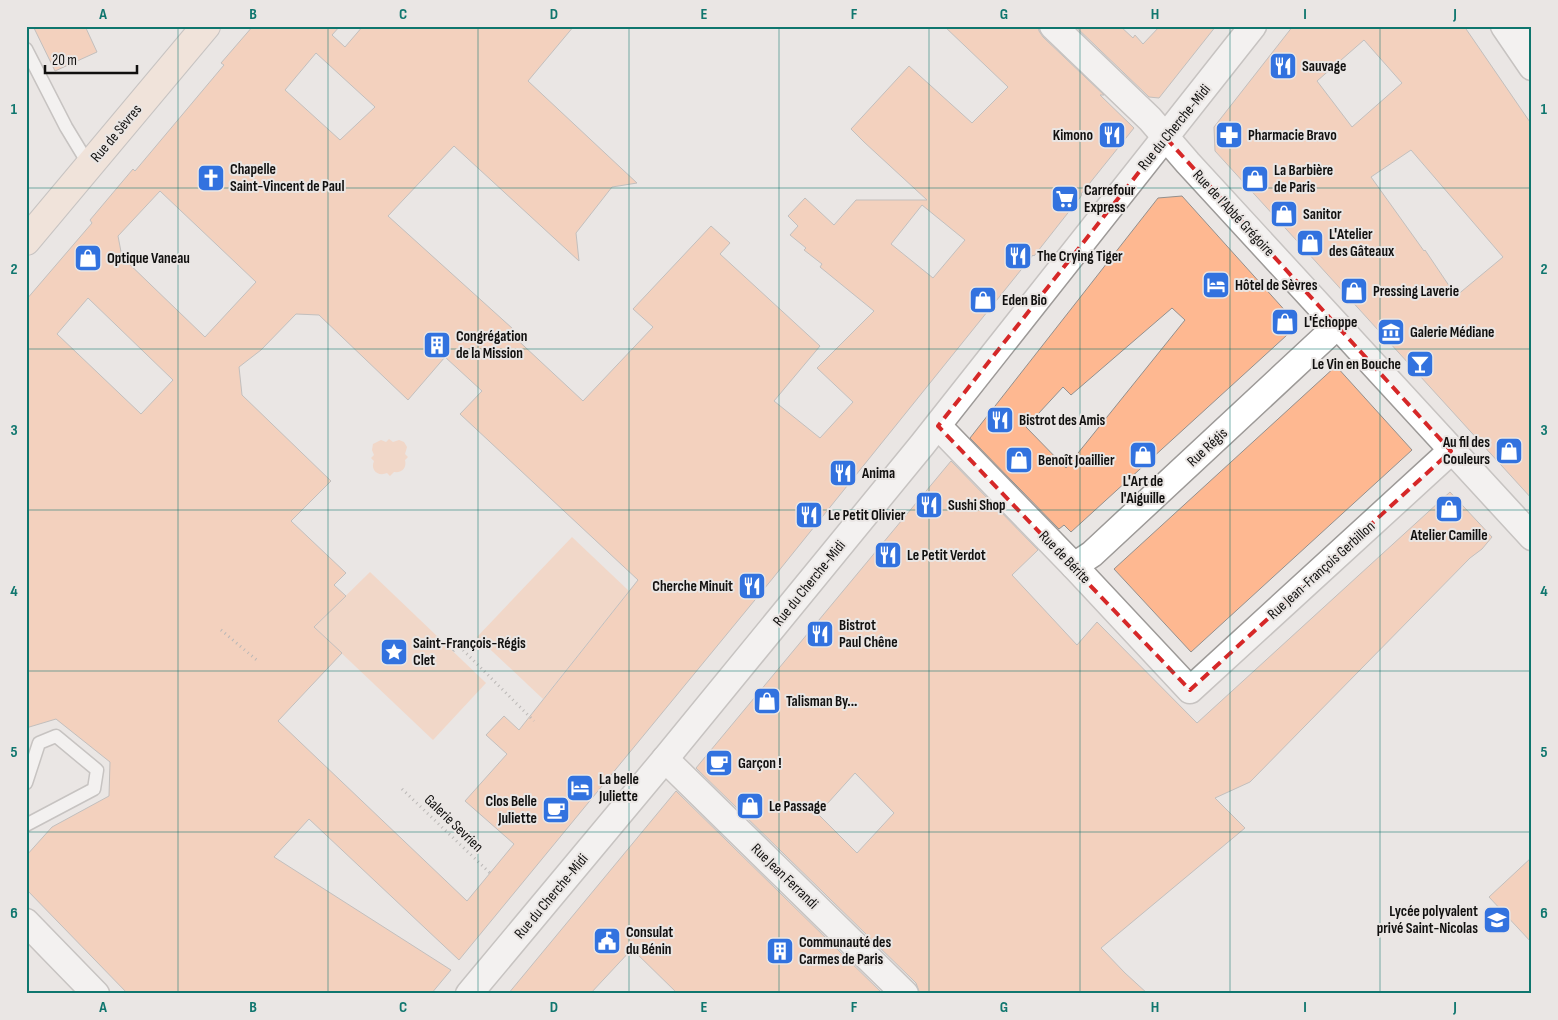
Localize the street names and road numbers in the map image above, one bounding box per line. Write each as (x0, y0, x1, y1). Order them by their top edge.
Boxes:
street label: Rue du Cherche-Midi (1134, 80, 1215, 174)
street label: Rue de Sèvres (87, 100, 146, 166)
street label: Rue de l'Abbé Grégoire (1189, 166, 1279, 261)
street label: Rue Régis (1183, 424, 1232, 471)
street label: Rue Jean-François Gerbillon (1264, 517, 1379, 624)
street label: Rue de Bérite (1035, 527, 1095, 588)
street label: Rue du Cherche-Midi (769, 536, 850, 630)
street label: Galerie Sevrien (420, 790, 487, 856)
street label: Rue Jean Ferrandi (747, 840, 822, 913)
street label: Rue du Cherche-Midi (510, 850, 593, 943)

